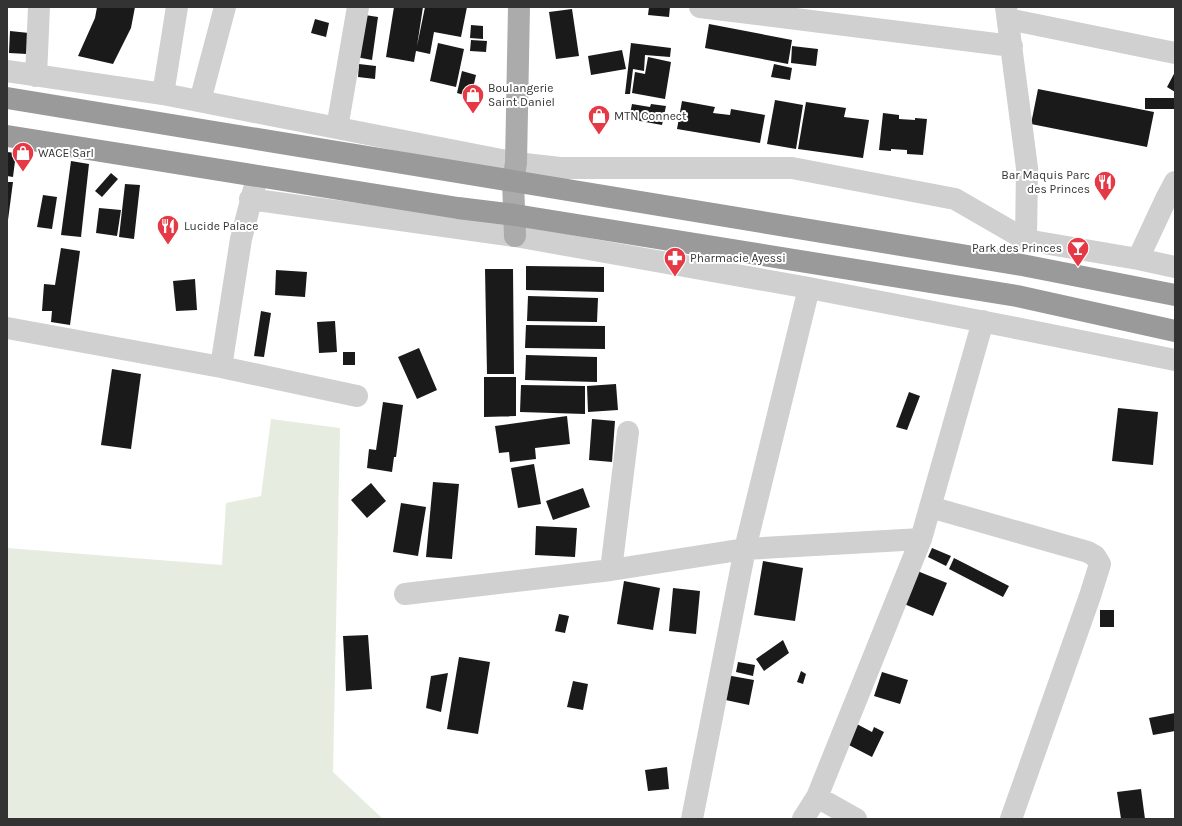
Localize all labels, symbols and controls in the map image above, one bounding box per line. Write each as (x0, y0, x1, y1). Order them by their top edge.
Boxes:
place label: Boulangerie Saint Daniel (488, 81, 555, 109)
shop icon: Boulangerie Saint Daniel (460, 82, 486, 115)
shop icon: MTN Connect (586, 103, 612, 136)
place label: MTN Connect (614, 109, 687, 123)
shop icon: WACE Sarl (10, 140, 36, 173)
place label: WACE Sarl (38, 146, 94, 160)
place label: Bar Maquis Parc des Princes (1001, 168, 1090, 196)
restaurant icon: Bar Maquis Parc des Princes (1092, 169, 1118, 202)
restaurant icon: Lucide Palace (155, 213, 181, 246)
place label: Lucide Palace (184, 219, 258, 233)
bar icon: Park des Princes (1065, 235, 1091, 268)
place label: Park des Princes (972, 241, 1062, 255)
pharmacy icon: Pharmacie Ayessi (662, 245, 688, 278)
place label: Pharmacie Ayessi (690, 251, 786, 265)

